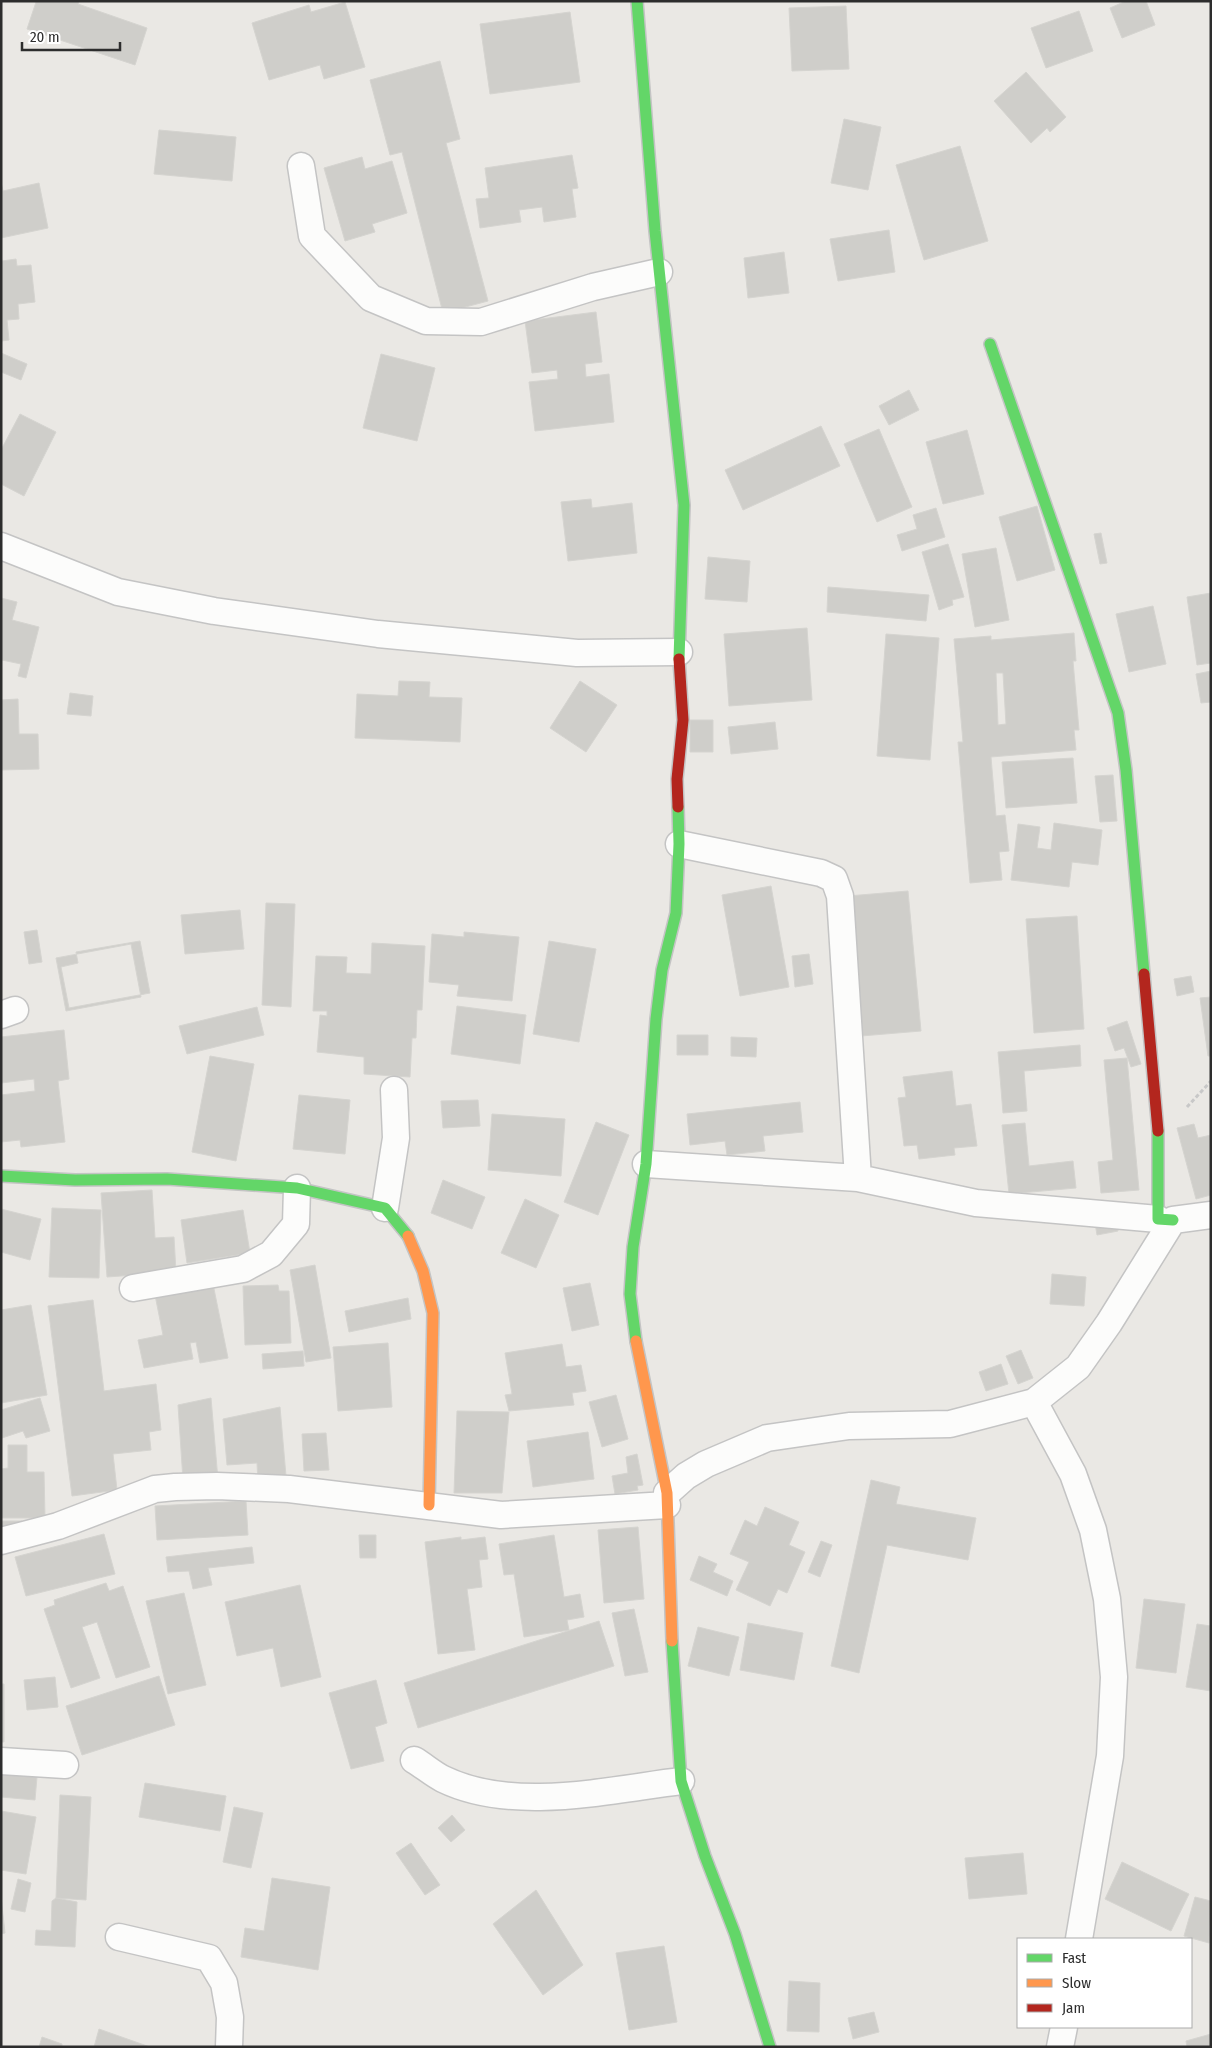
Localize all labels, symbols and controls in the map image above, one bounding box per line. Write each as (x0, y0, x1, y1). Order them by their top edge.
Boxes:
scale bar (22, 20, 120, 52)
text: 20 m (30, 28, 60, 46)
legend (1017, 1938, 1192, 2028)
text: Fast (1062, 1949, 1086, 1967)
text: Slow (1062, 1974, 1091, 1992)
text: Jam (1062, 1999, 1085, 2017)

